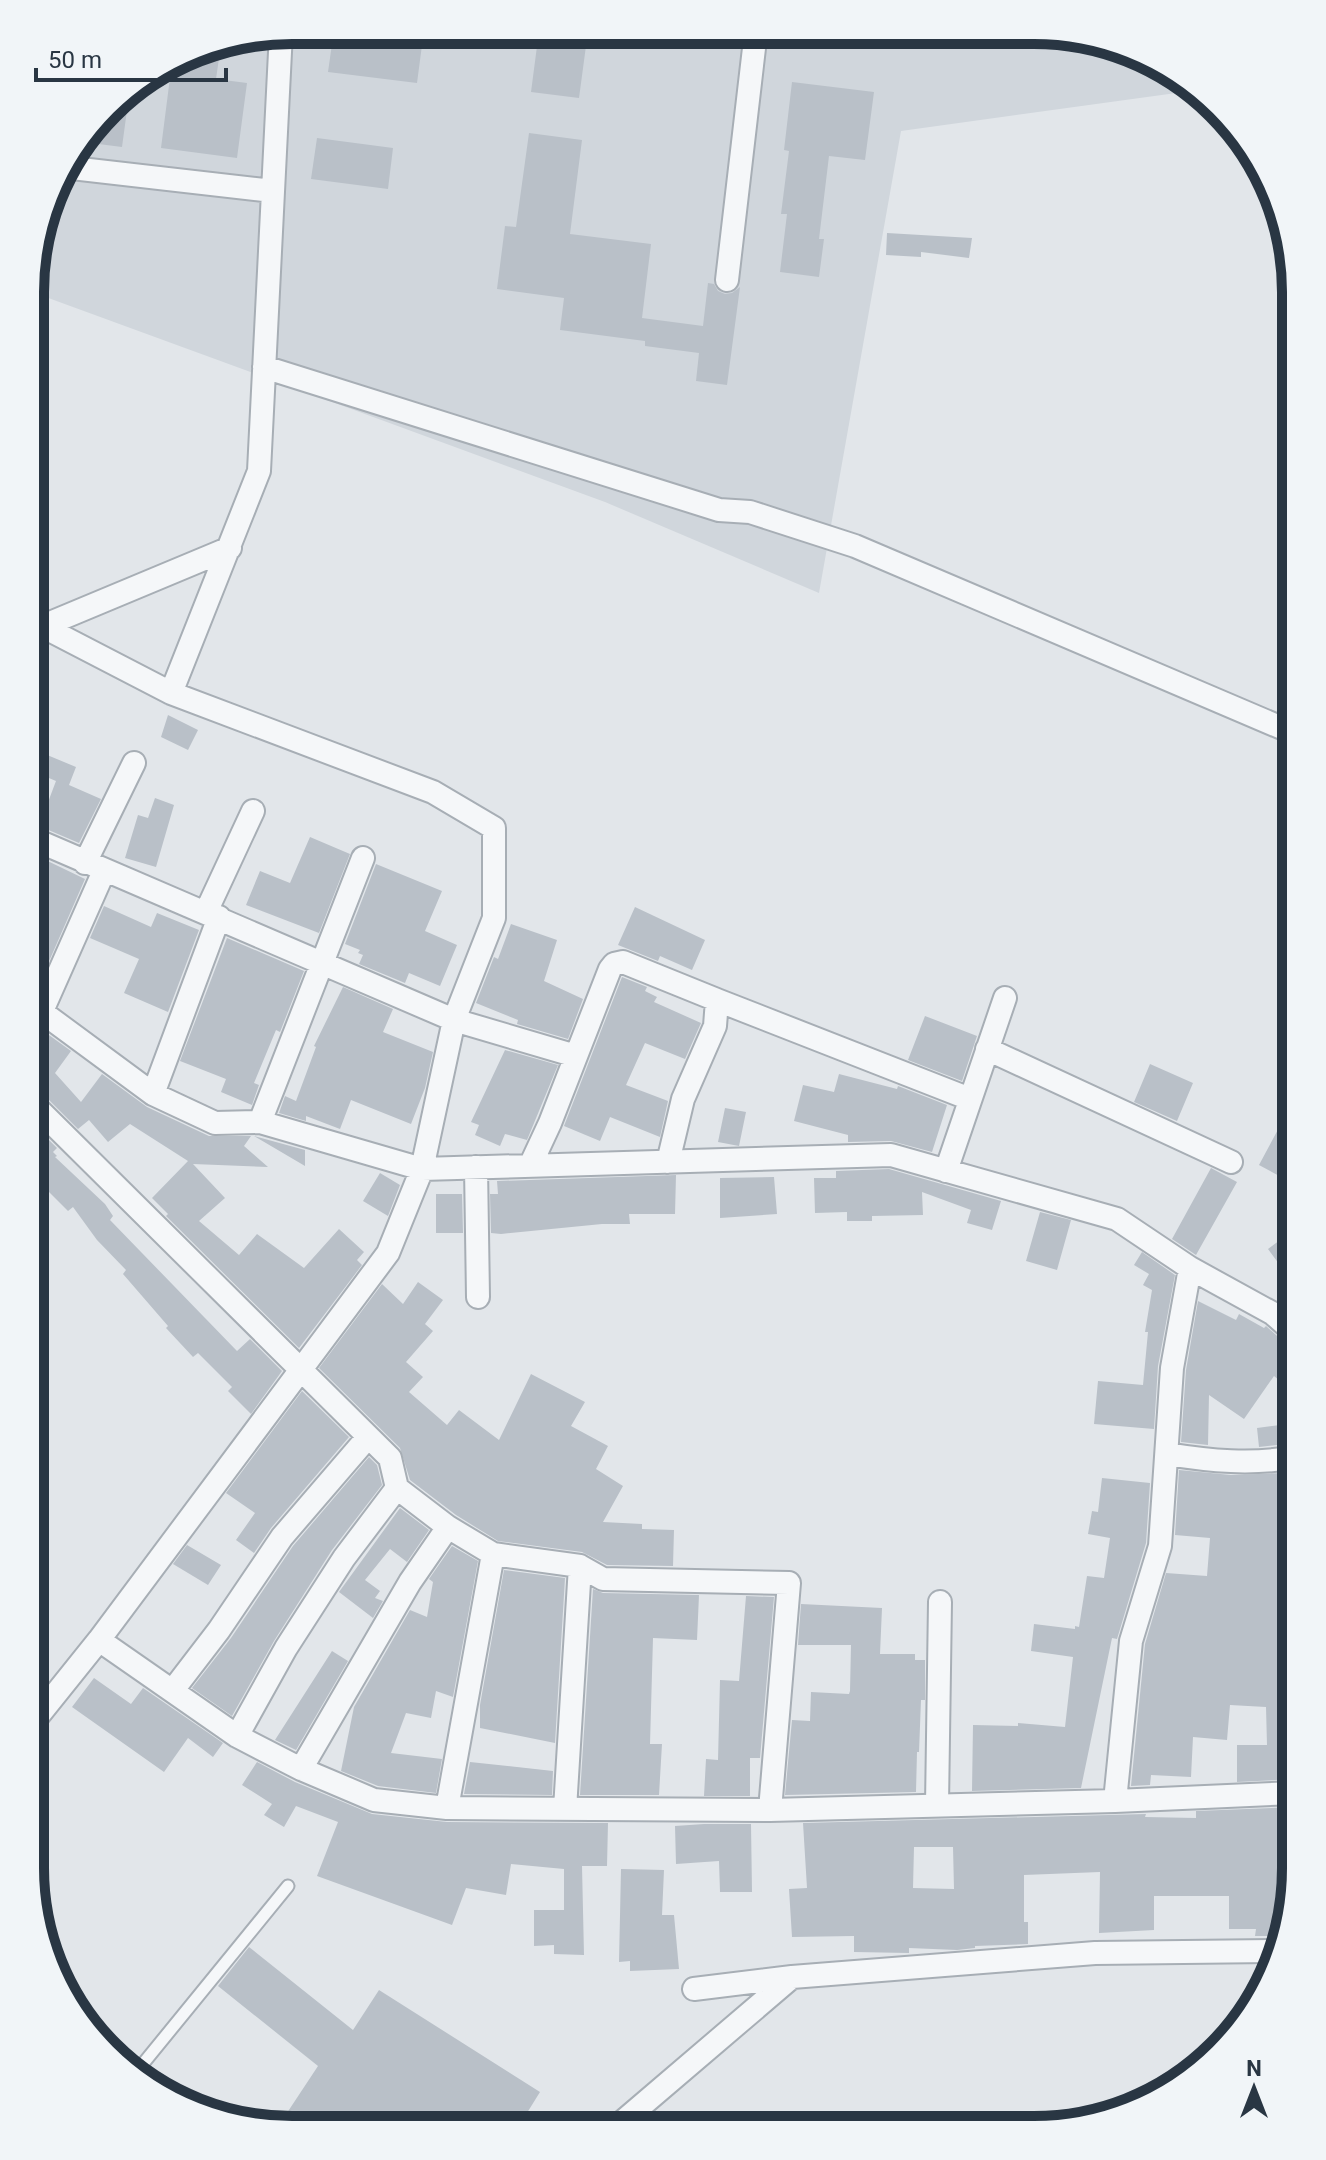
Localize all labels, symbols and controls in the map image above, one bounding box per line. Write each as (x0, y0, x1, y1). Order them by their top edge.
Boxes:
scale bar (36, 32, 226, 82)
text: 50 m (48, 46, 102, 74)
north arrow (1214, 2048, 1294, 2128)
text: N (1246, 2056, 1262, 2081)

